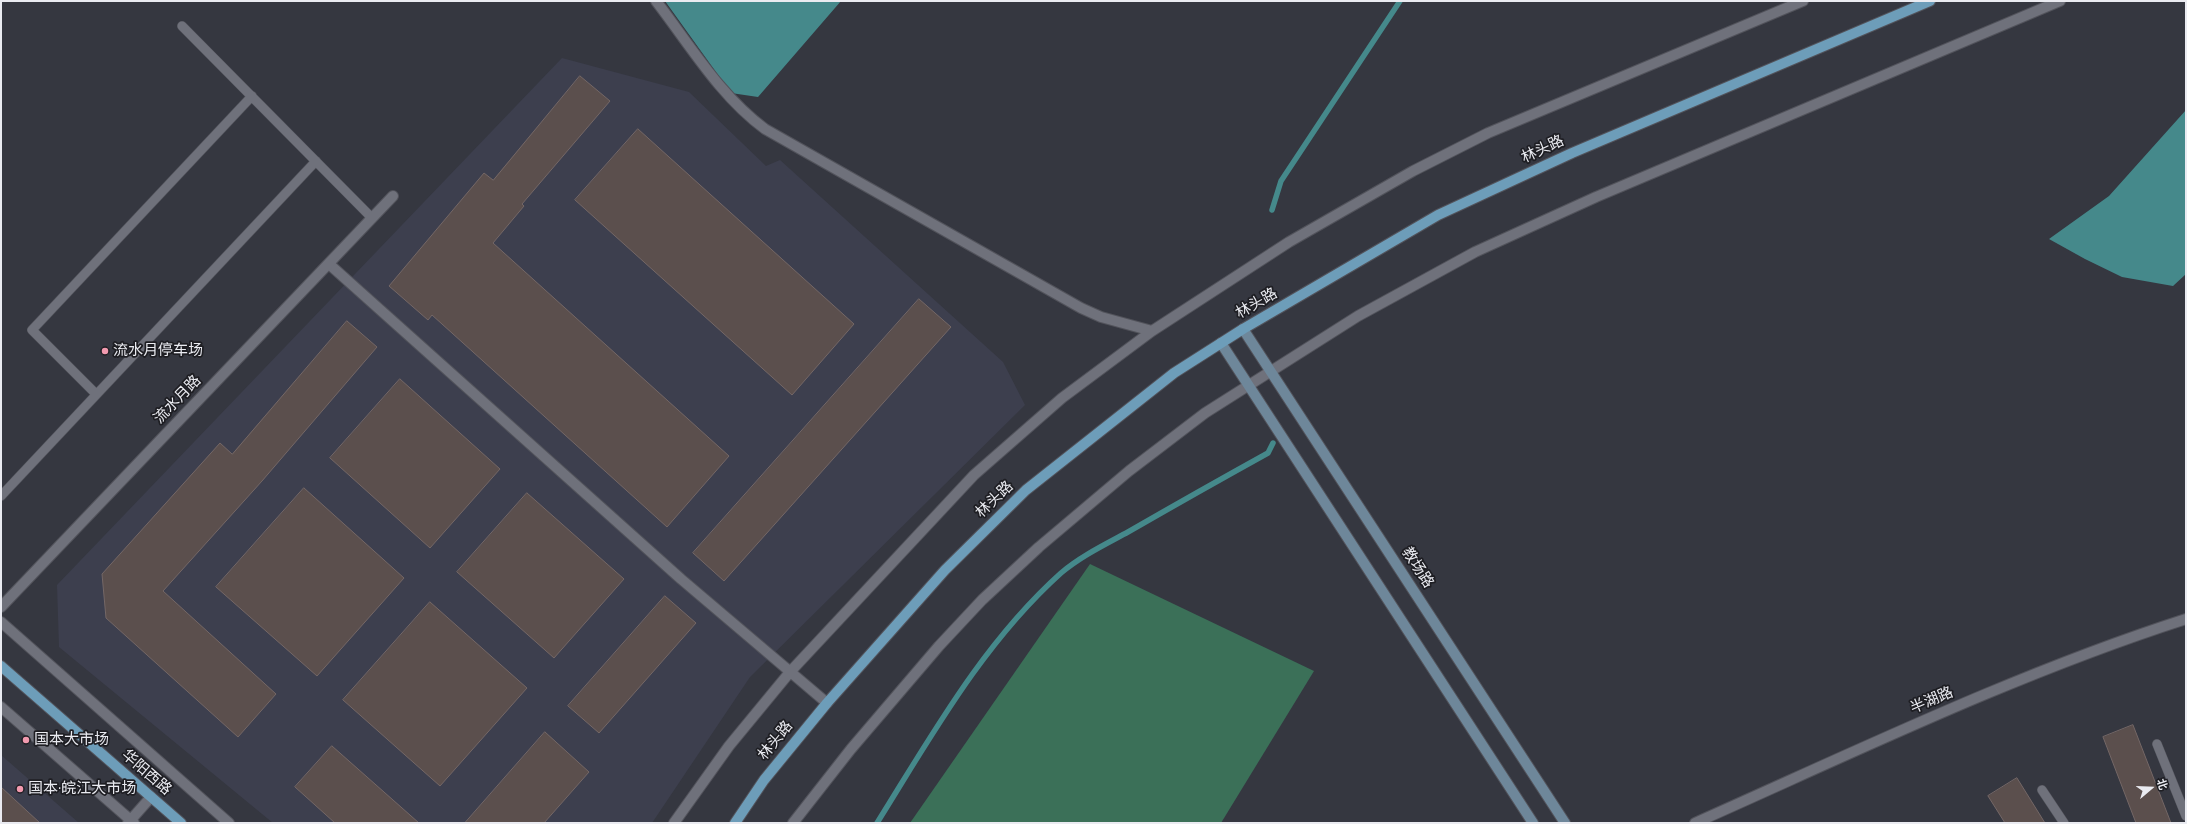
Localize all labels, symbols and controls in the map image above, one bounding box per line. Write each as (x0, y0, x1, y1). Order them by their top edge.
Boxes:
street label: 林头路 (1519, 132, 1567, 168)
street label: 林头路 (1233, 285, 1281, 323)
place label: 流水月停车场 (113, 342, 203, 360)
marker: 流水月停车场 (100, 346, 110, 356)
street label: 流水月路 (151, 372, 205, 428)
street label: 林头路 (973, 478, 1017, 522)
street label: 教场路 (1397, 544, 1437, 592)
street label: 半湖路 (1908, 684, 1956, 718)
street label: 林头路 (755, 718, 797, 764)
place label: 国本大市场 (34, 731, 109, 749)
marker: 国本大市场 (21, 735, 31, 745)
street label: 华阳西路 (117, 747, 175, 799)
north arrow (2131, 768, 2171, 808)
text: 北 (2153, 776, 2172, 792)
place label: 国本·皖江大市场 (28, 780, 136, 798)
marker: 国本·皖江大市场 (15, 784, 25, 794)

